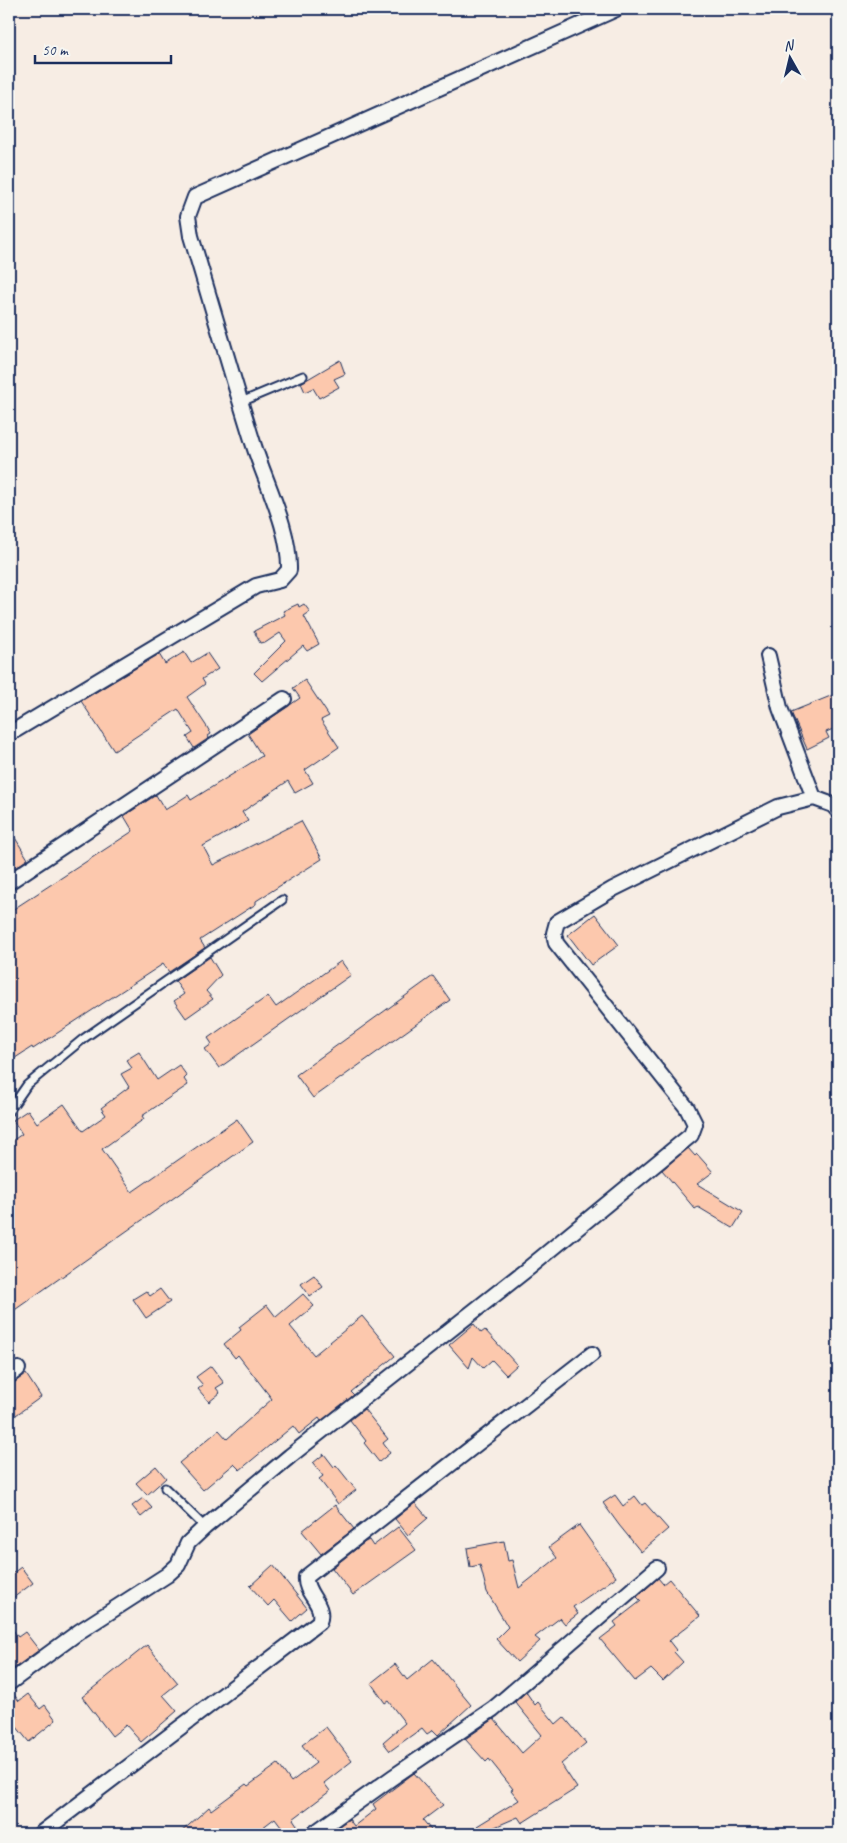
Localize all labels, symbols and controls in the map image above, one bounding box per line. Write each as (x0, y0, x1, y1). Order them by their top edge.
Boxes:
scale bar (35, 32, 171, 64)
north arrow (764, 32, 814, 82)
text: N (783, 36, 796, 55)
text: 50 m (42, 41, 69, 60)

